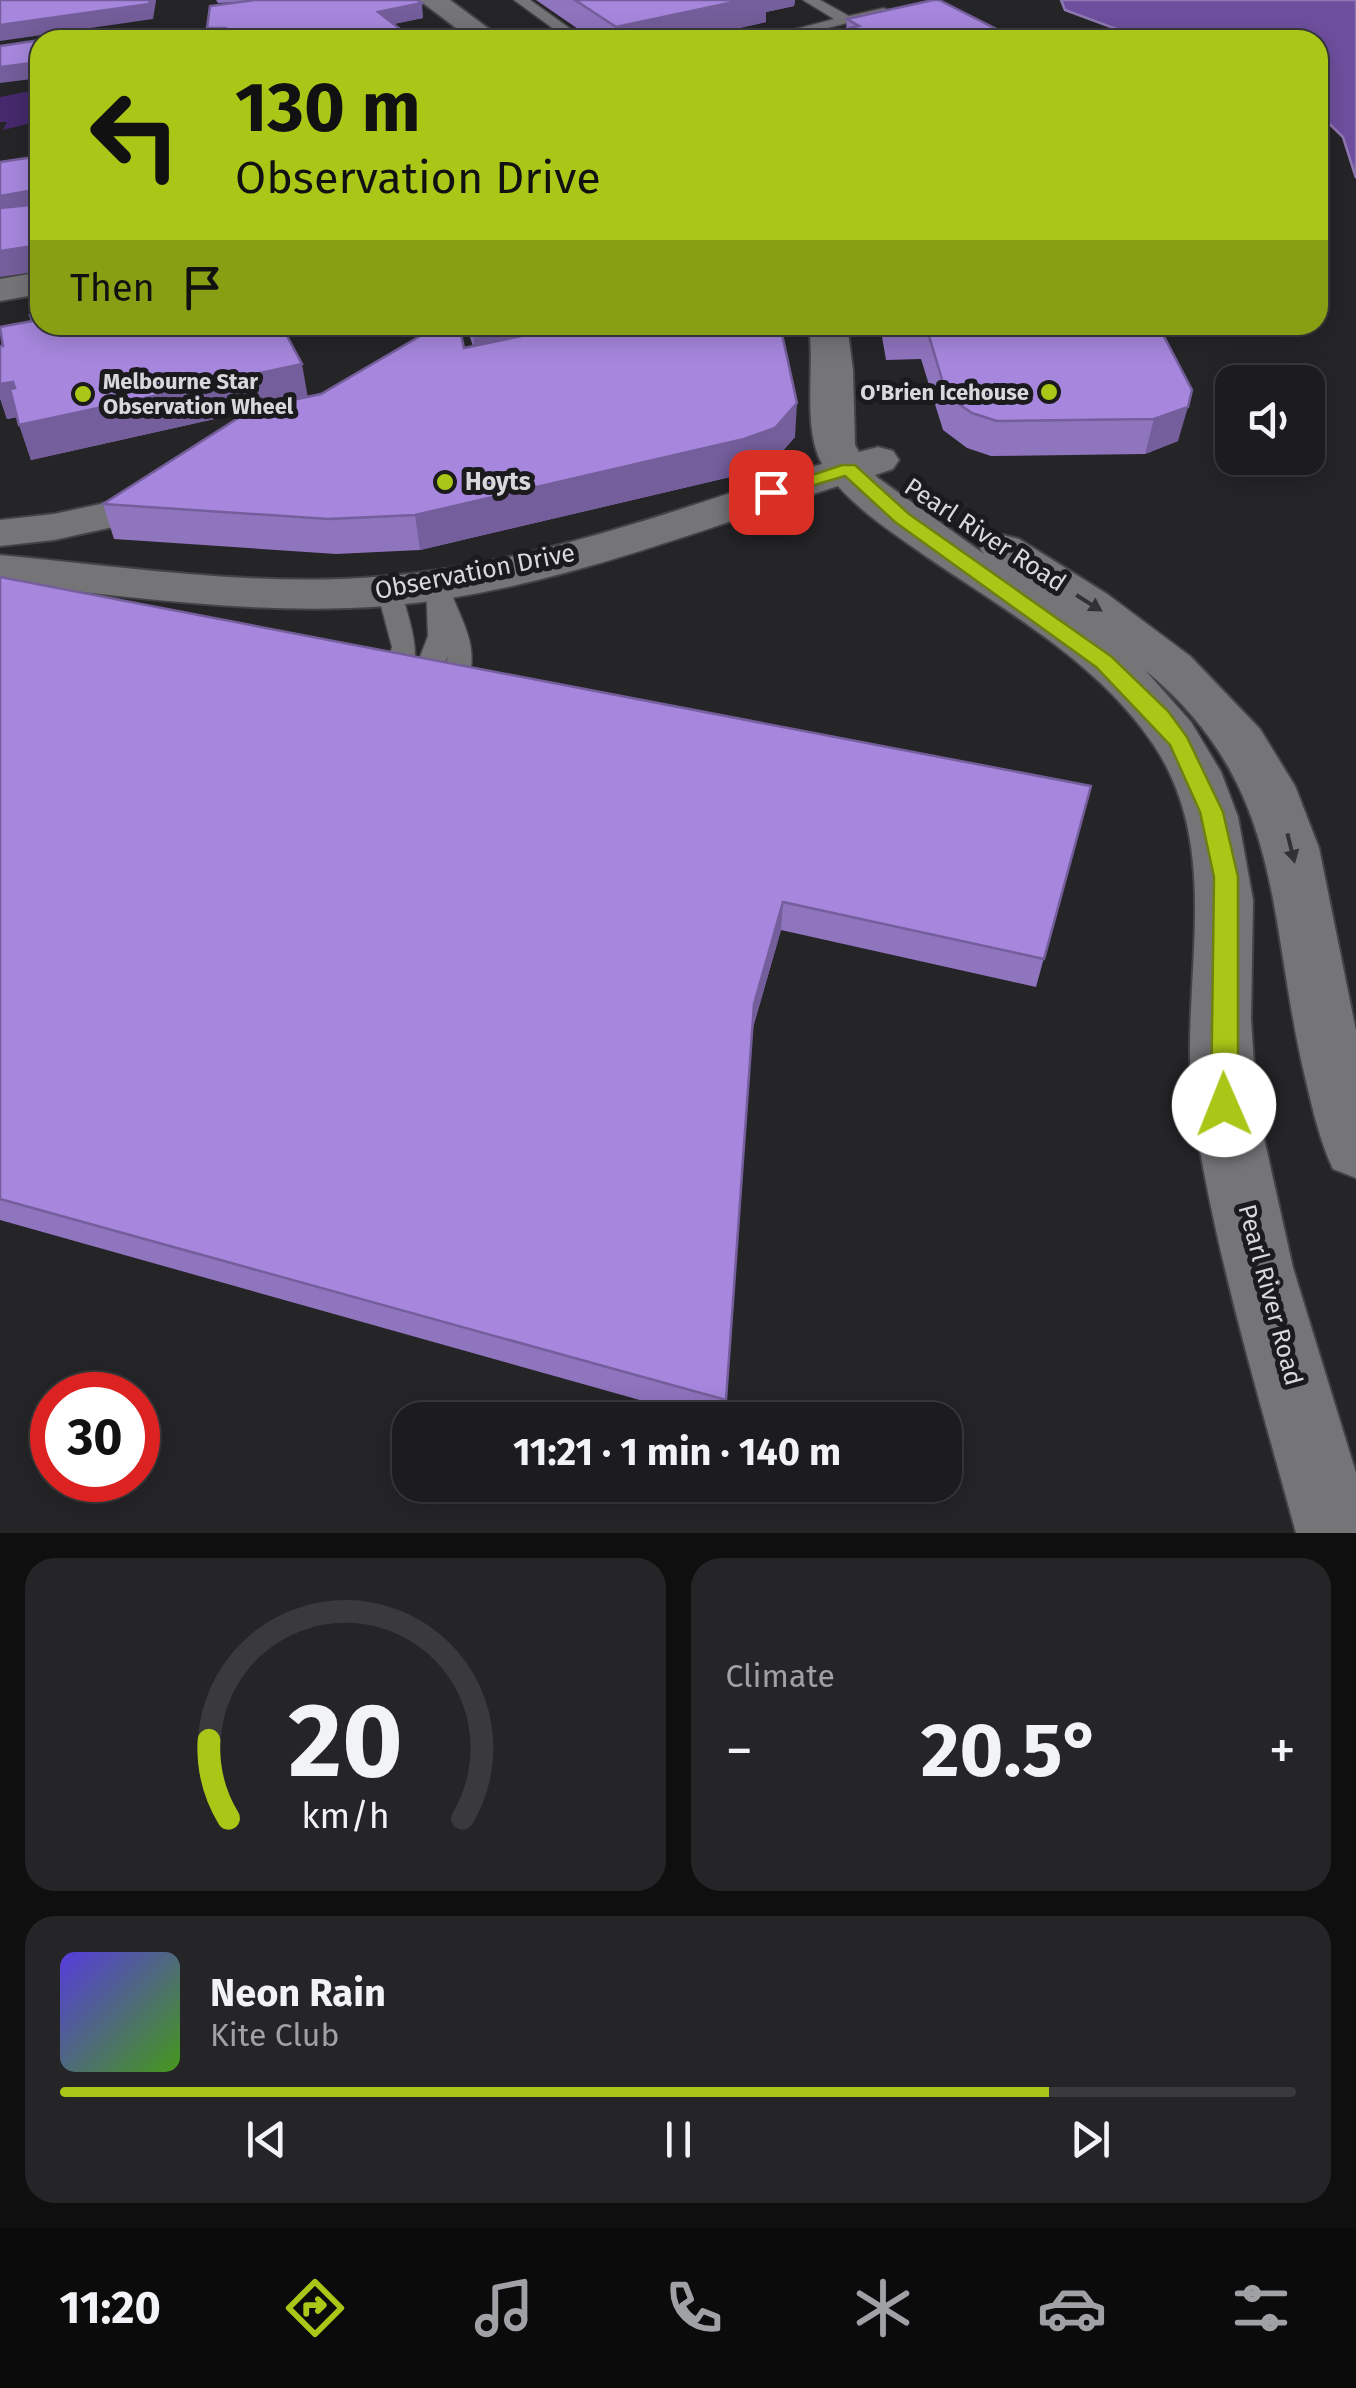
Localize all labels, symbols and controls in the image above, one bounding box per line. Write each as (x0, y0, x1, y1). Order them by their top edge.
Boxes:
text: 130 m (235, 66, 421, 150)
icon: left (70, 70, 200, 200)
text: Observation Drive (235, 151, 601, 205)
icon: arrive (175, 260, 230, 315)
text: Then (70, 265, 155, 311)
map controls (1215, 365, 1325, 475)
button: sound (1215, 365, 1325, 475)
place label: Melbourne Star Observation Wheel (103, 368, 294, 420)
place label: O'Brien Icehouse (860, 379, 1029, 406)
marker: O'Brien Icehouse (1038, 381, 1060, 403)
marker: Melbourne Star Observation Wheel (72, 383, 94, 405)
pin (729, 450, 814, 535)
icon: arrive (744, 465, 799, 520)
place label: Hoyts (465, 467, 531, 497)
marker: Hoyts (434, 471, 456, 493)
street label: Pearl River Road (899, 472, 1071, 598)
street label: Observation Drive (372, 538, 578, 606)
one-way arrow (1075, 593, 1103, 611)
one-way arrow (1284, 833, 1299, 864)
position arrow (1172, 1053, 1276, 1157)
street label: Pearl River Road (1231, 1201, 1309, 1389)
speed limit sign: 30 (30, 1372, 160, 1502)
text: 11:21 · 1 min · 140 m (513, 1429, 841, 1475)
text: Climate (726, 1657, 835, 1695)
text: 20 (288, 1679, 403, 1804)
text: 20.5° (921, 1706, 1101, 1796)
text: − (726, 1718, 753, 1784)
text: + (1269, 1718, 1296, 1784)
text: km/h (301, 1795, 389, 1837)
text: Neon Rain (210, 1970, 386, 2016)
text: Kite Club (210, 2016, 339, 2054)
icon: previous (239, 2112, 294, 2167)
icon: pause (651, 2112, 706, 2167)
icon: next (1063, 2112, 1118, 2167)
icon: directions (280, 2273, 350, 2343)
icon: music (469, 2273, 539, 2343)
icon: phone (659, 2273, 729, 2343)
icon: climate (848, 2273, 918, 2343)
icon: car (1037, 2273, 1107, 2343)
icon: filters (1226, 2273, 1296, 2343)
text: 11:20 (60, 2281, 161, 2335)

